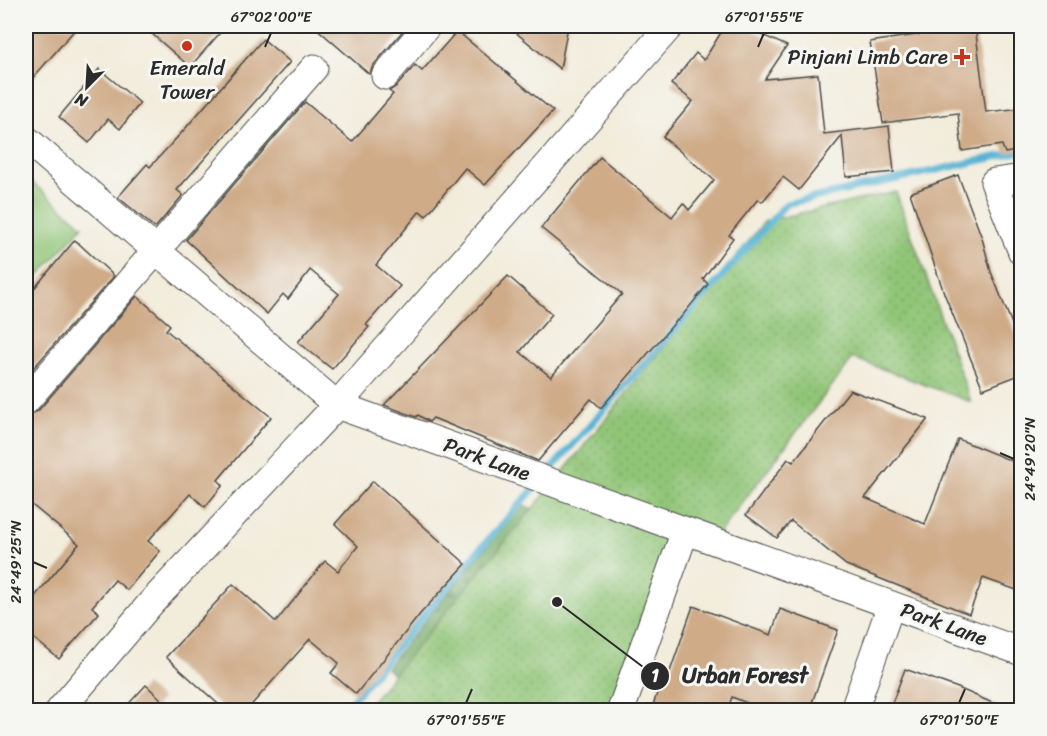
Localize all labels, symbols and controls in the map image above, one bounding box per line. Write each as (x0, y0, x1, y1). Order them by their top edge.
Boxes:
text: 67°02'00"E (231, 4, 313, 30)
text: 67°01'55"E (725, 4, 805, 30)
place label: Pinjani Limb Care (787, 38, 948, 76)
marker: Emerald Tower (180, 39, 194, 53)
marker: Pinjani Limb Care (953, 48, 971, 66)
place label: Emerald Tower (150, 49, 226, 111)
north arrow (57, 57, 117, 117)
text: N (69, 84, 93, 116)
text: 24°49'20"N (1017, 417, 1043, 501)
street label: Park Lane (438, 426, 536, 492)
text: 24°49'25"N (3, 520, 29, 604)
street label: Park Lane (895, 591, 993, 657)
callout: Urban Forest (640, 656, 820, 696)
text: Urban Forest (682, 656, 809, 695)
text: 1 (651, 660, 659, 692)
text: 67°01'55"E (427, 707, 507, 733)
text: 67°01'50"E (920, 707, 1000, 733)

